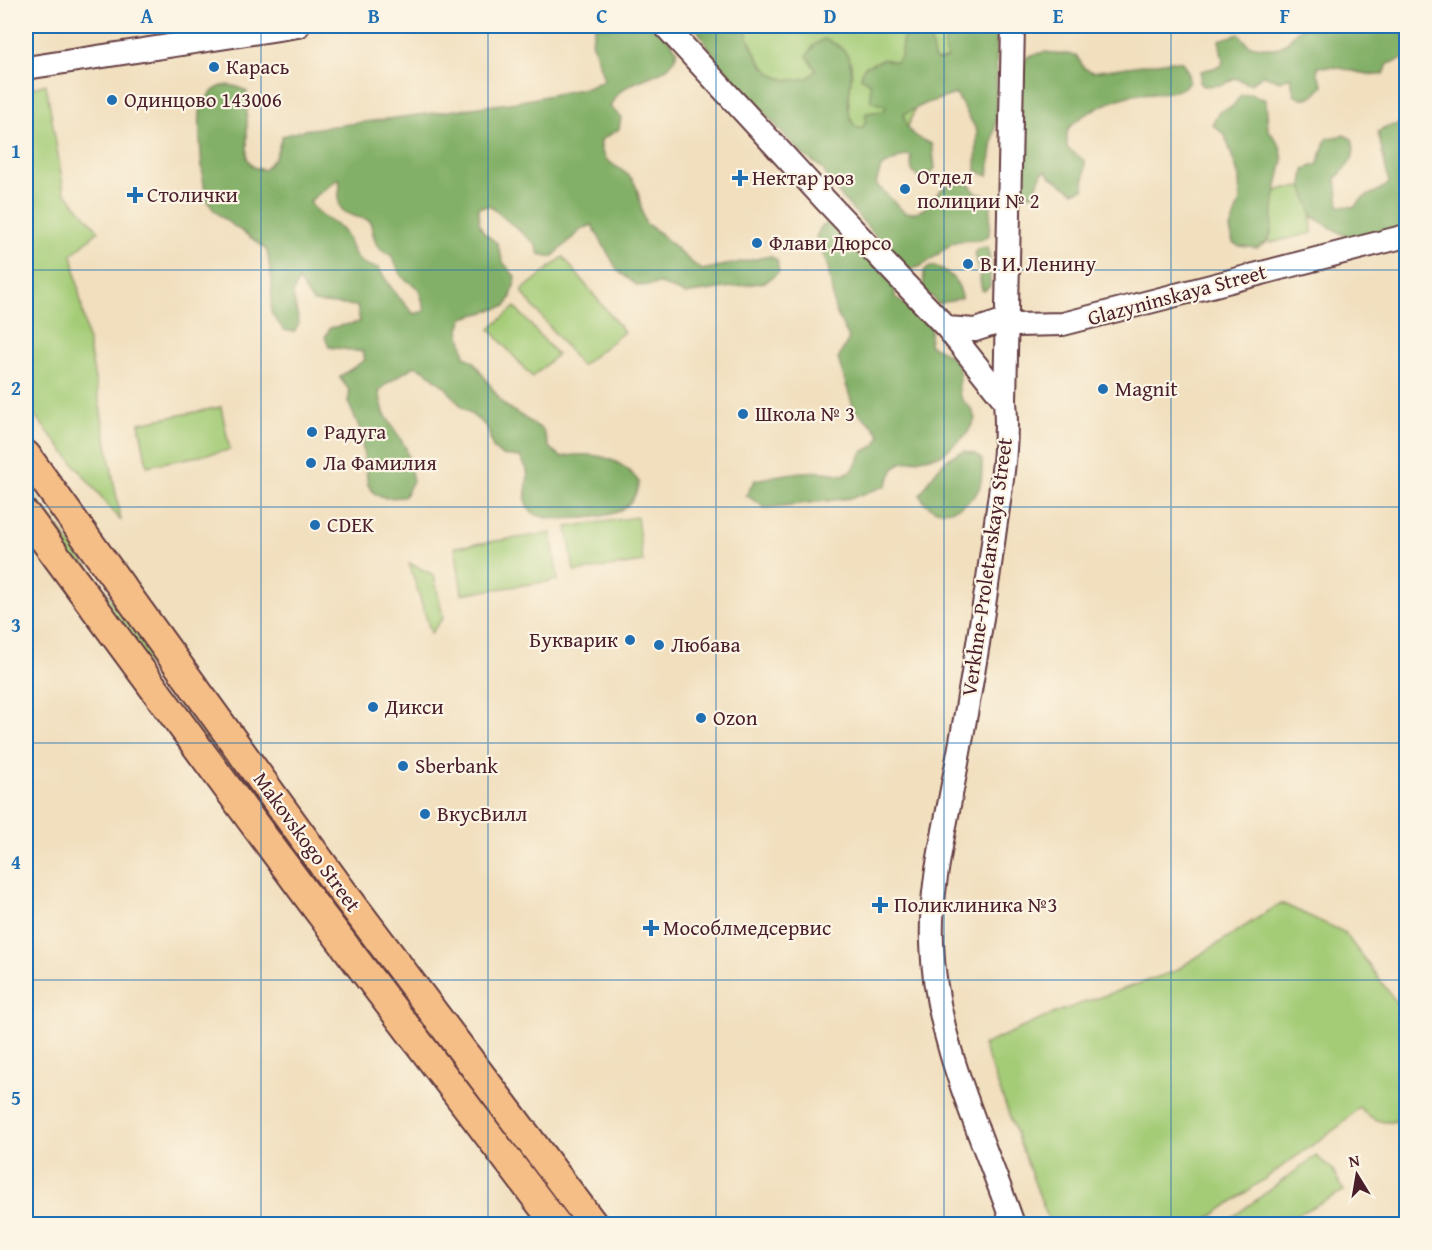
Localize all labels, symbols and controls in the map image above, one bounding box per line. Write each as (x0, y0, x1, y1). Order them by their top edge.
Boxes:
text: A (141, 1, 154, 30)
text: B (368, 1, 380, 30)
text: C (596, 1, 608, 30)
text: D (823, 1, 837, 30)
text: E (1053, 1, 1064, 30)
text: F (1280, 1, 1290, 30)
place label: Карась (226, 51, 290, 82)
marker: Карась (207, 60, 221, 74)
place label: Одинцово 143006 (124, 84, 282, 115)
marker: Одинцово 143006 (105, 93, 119, 107)
text: 1 (11, 136, 21, 165)
place label: Отдел полиции № 2 (917, 161, 1040, 216)
place label: Нектар роз (752, 162, 854, 193)
marker: Нектар роз (733, 171, 747, 185)
place label: Столички (147, 179, 238, 210)
marker: Отдел полиции № 2 (898, 182, 912, 196)
marker: Столички (128, 188, 142, 202)
place label: Флави Дюрсо (769, 227, 892, 258)
marker: Флави Дюрсо (750, 236, 764, 250)
place label: В. И. Ленину (980, 248, 1097, 279)
street label: Glazyninskaya Street (1084, 256, 1270, 333)
marker: В. И. Ленину (961, 257, 975, 271)
text: 2 (11, 373, 21, 402)
place label: Magnit (1115, 373, 1178, 404)
marker: Magnit (1096, 382, 1110, 396)
place label: Школа № 3 (755, 398, 855, 429)
marker: Школа № 3 (736, 407, 750, 421)
place label: Радуга (324, 416, 386, 447)
marker: Радуга (305, 425, 319, 439)
street label: Verkhne-Proletarskaya Street (953, 435, 1020, 698)
place label: Ла Фамилия (323, 447, 437, 478)
marker: Ла Фамилия (304, 456, 318, 470)
place label: CDEK (327, 509, 375, 540)
marker: CDEK (308, 518, 322, 532)
text: 3 (11, 610, 21, 639)
place label: Букварик (529, 624, 618, 655)
place label: Любава (671, 629, 741, 660)
marker: Букварик (623, 633, 637, 647)
marker: Любава (652, 638, 666, 652)
place label: Дикси (384, 691, 444, 722)
marker: Дикси (366, 700, 380, 714)
place label: Ozon (713, 702, 758, 733)
marker: Ozon (694, 711, 708, 725)
place label: Sberbank (415, 750, 498, 781)
marker: Sberbank (396, 759, 410, 773)
street label: Makovskogo Street (246, 765, 369, 919)
place label: ВкусВилл (437, 798, 528, 829)
marker: ВкусВилл (418, 807, 432, 821)
text: 4 (11, 847, 21, 876)
place label: Поликлиника №3 (894, 889, 1058, 920)
marker: Поликлиника №3 (871, 896, 889, 914)
place label: Мособлмедсервис (663, 912, 831, 943)
marker: Мособлмедсервис (644, 921, 658, 935)
text: 5 (11, 1083, 21, 1112)
north arrow (1327, 1145, 1387, 1205)
text: N (1347, 1147, 1362, 1173)

